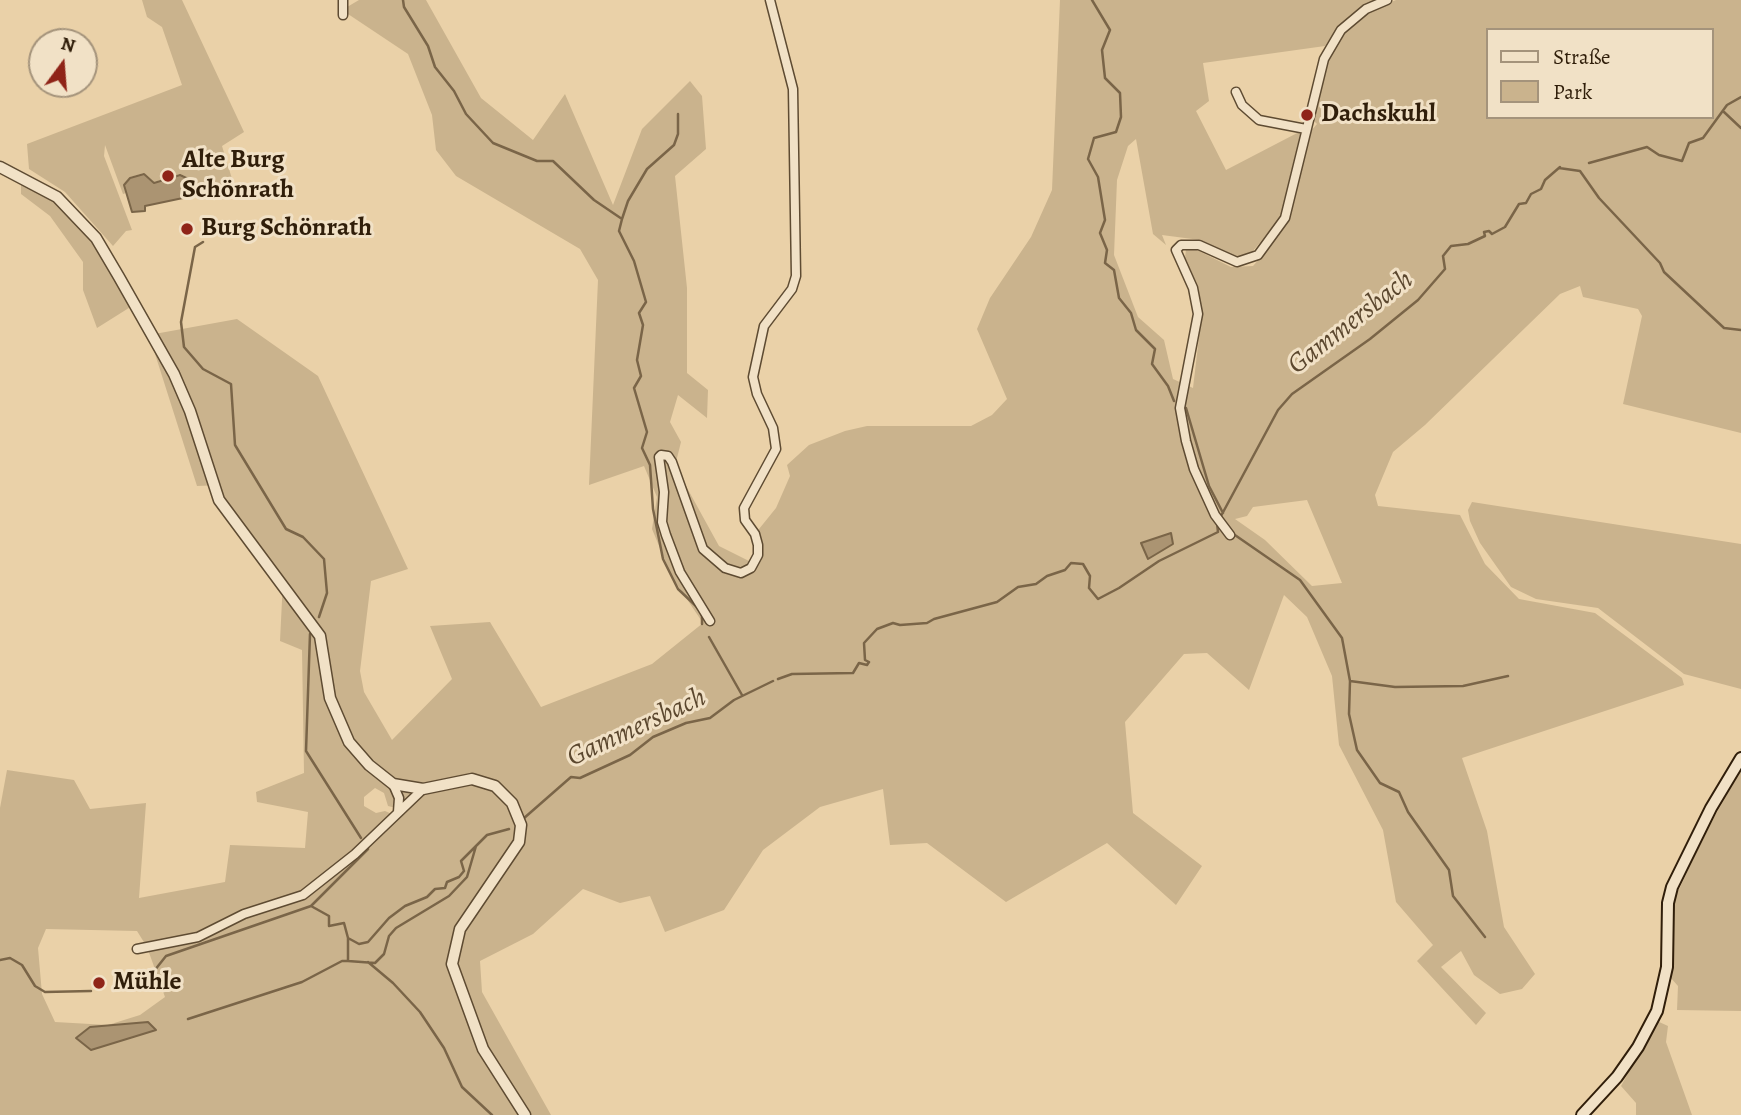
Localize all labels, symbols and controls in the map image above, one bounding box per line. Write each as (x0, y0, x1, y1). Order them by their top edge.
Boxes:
north arrow (28, 28, 98, 98)
legend (1486, 28, 1713, 119)
text: N (58, 30, 78, 59)
text: Straße (1553, 43, 1611, 71)
text: Park (1553, 78, 1592, 106)
place label: Dachskuhl (1321, 99, 1436, 131)
marker: Dachskuhl (1299, 107, 1315, 123)
place label: Alte Burg Schönrath (182, 145, 294, 206)
marker: Alte Burg Schönrath (160, 168, 176, 184)
place label: Burg Schönrath (201, 213, 372, 245)
marker: Burg Schönrath (179, 221, 195, 237)
water label: Gammersbach (1282, 264, 1420, 382)
water label: Gammersbach (562, 681, 712, 775)
place label: Mühle (113, 967, 182, 999)
marker: Mühle (91, 975, 107, 991)

